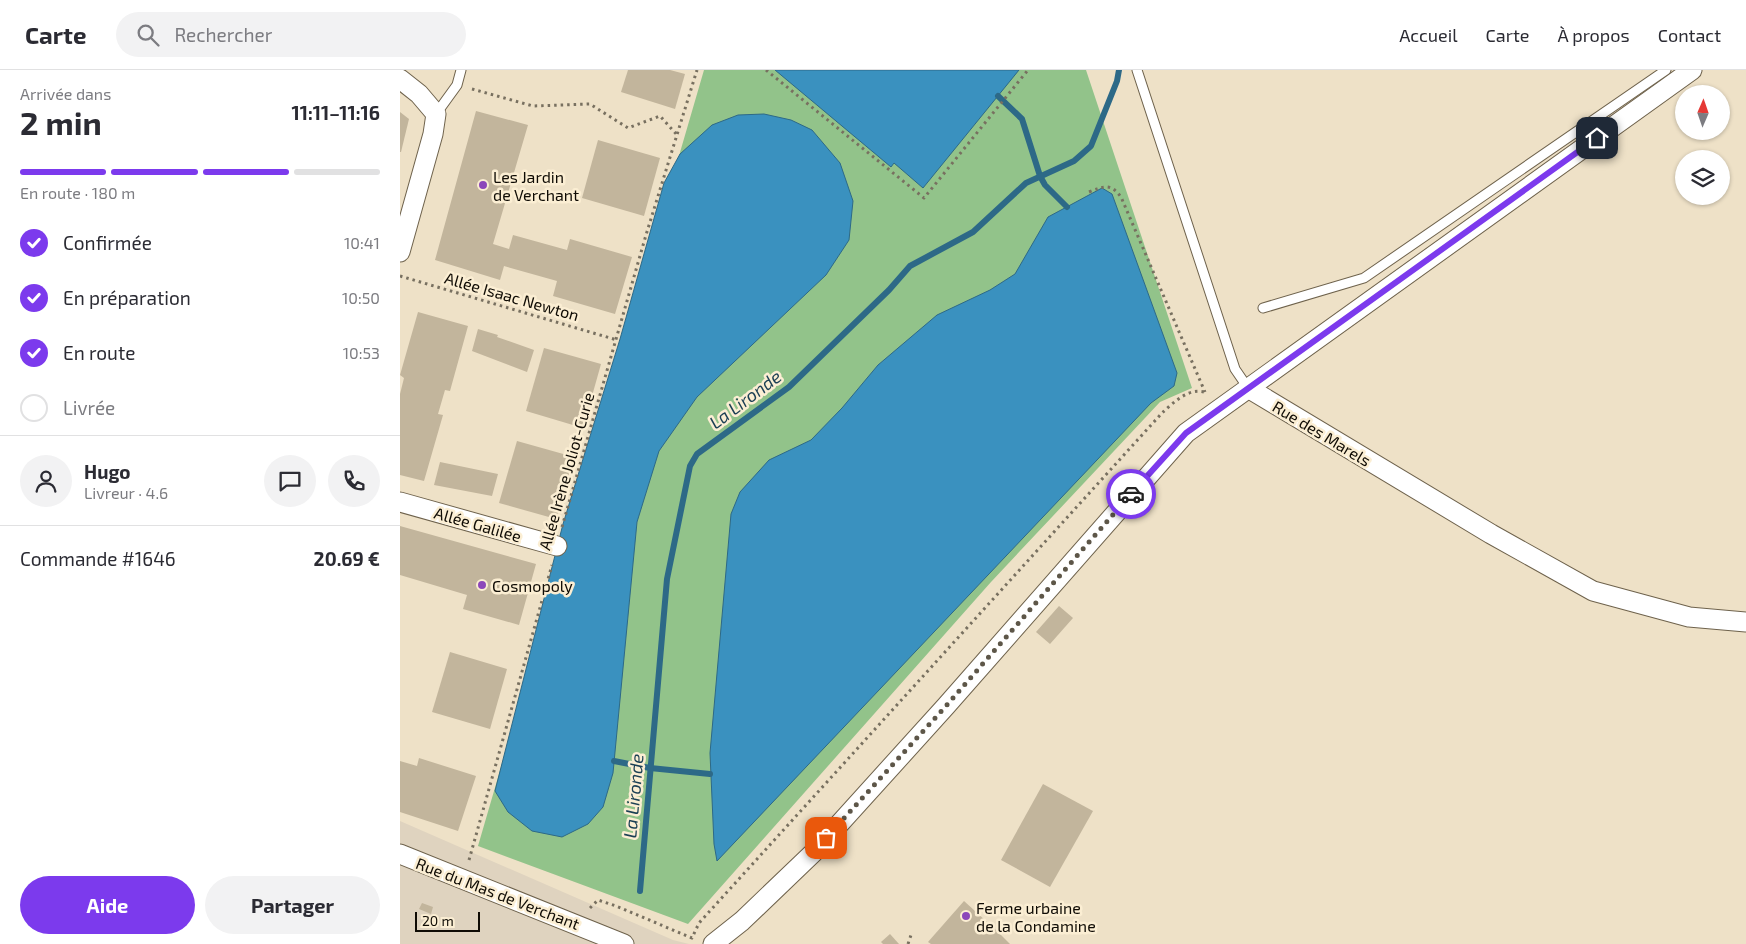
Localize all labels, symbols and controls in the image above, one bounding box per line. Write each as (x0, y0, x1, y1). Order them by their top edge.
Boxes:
search box (116, 12, 466, 57)
text: Carte (25, 20, 86, 49)
icon: search (134, 21, 162, 49)
text: Rechercher (174, 23, 272, 46)
text: Accueil (1399, 24, 1458, 46)
text: Carte (1486, 24, 1529, 46)
text: À propos (1557, 24, 1630, 46)
text: Contact (1658, 24, 1721, 46)
text: Arrivée dans (20, 84, 111, 103)
north arrow (1675, 85, 1730, 140)
map controls (1675, 85, 1730, 205)
text: 11:11–11:16 (292, 101, 380, 124)
text: 2 min (20, 103, 102, 141)
pin (1576, 117, 1618, 159)
icon: home (1583, 124, 1611, 152)
button: layers (1675, 150, 1730, 205)
place label: Les Jardin de Verchant (493, 167, 579, 204)
marker: Les Jardin de Verchant (477, 179, 489, 191)
text: En route · 180 m (20, 183, 135, 202)
icon: check (20, 229, 48, 257)
text: Confirmée (63, 231, 152, 254)
text: 10:41 (344, 233, 380, 252)
street label: Allée Isaac Newton (443, 268, 581, 324)
icon: check (20, 284, 48, 312)
text: En préparation (63, 286, 191, 309)
text: 10:50 (342, 288, 380, 307)
icon: check (20, 339, 48, 367)
text: En route (63, 341, 135, 364)
text: 10:53 (343, 343, 380, 362)
water label: La Lironde (705, 365, 786, 433)
street label: Allée Irène Joliot-Curie (534, 390, 598, 552)
text: Livrée (63, 396, 115, 419)
street label: Rue des Marels (1269, 396, 1375, 470)
button: person (20, 455, 72, 507)
button: chat (264, 455, 316, 507)
button: phone (328, 455, 380, 507)
text: Hugo (84, 460, 131, 483)
courier (1106, 469, 1156, 519)
icon: car (1117, 480, 1145, 508)
text: Livreur · 4.6 (84, 483, 168, 502)
street label: Allée Galilée (432, 503, 524, 545)
text: Commande #1646 (20, 547, 176, 570)
text: 20.69 € (314, 547, 380, 570)
place label: Cosmopoly (492, 576, 573, 595)
marker: Cosmopoly (476, 579, 488, 591)
water label: La Lironde (618, 753, 648, 839)
pin (805, 817, 847, 859)
icon: bag (812, 824, 840, 852)
street label: Rue du Mas de Verchant (414, 853, 582, 933)
button: Aide (20, 876, 195, 934)
button: Partager (205, 876, 380, 934)
place label: Ferme urbaine de la Condamine (976, 898, 1096, 935)
scale bar (415, 909, 480, 932)
marker: Ferme urbaine de la Condamine (960, 910, 972, 922)
text: 20 m (422, 912, 454, 929)

